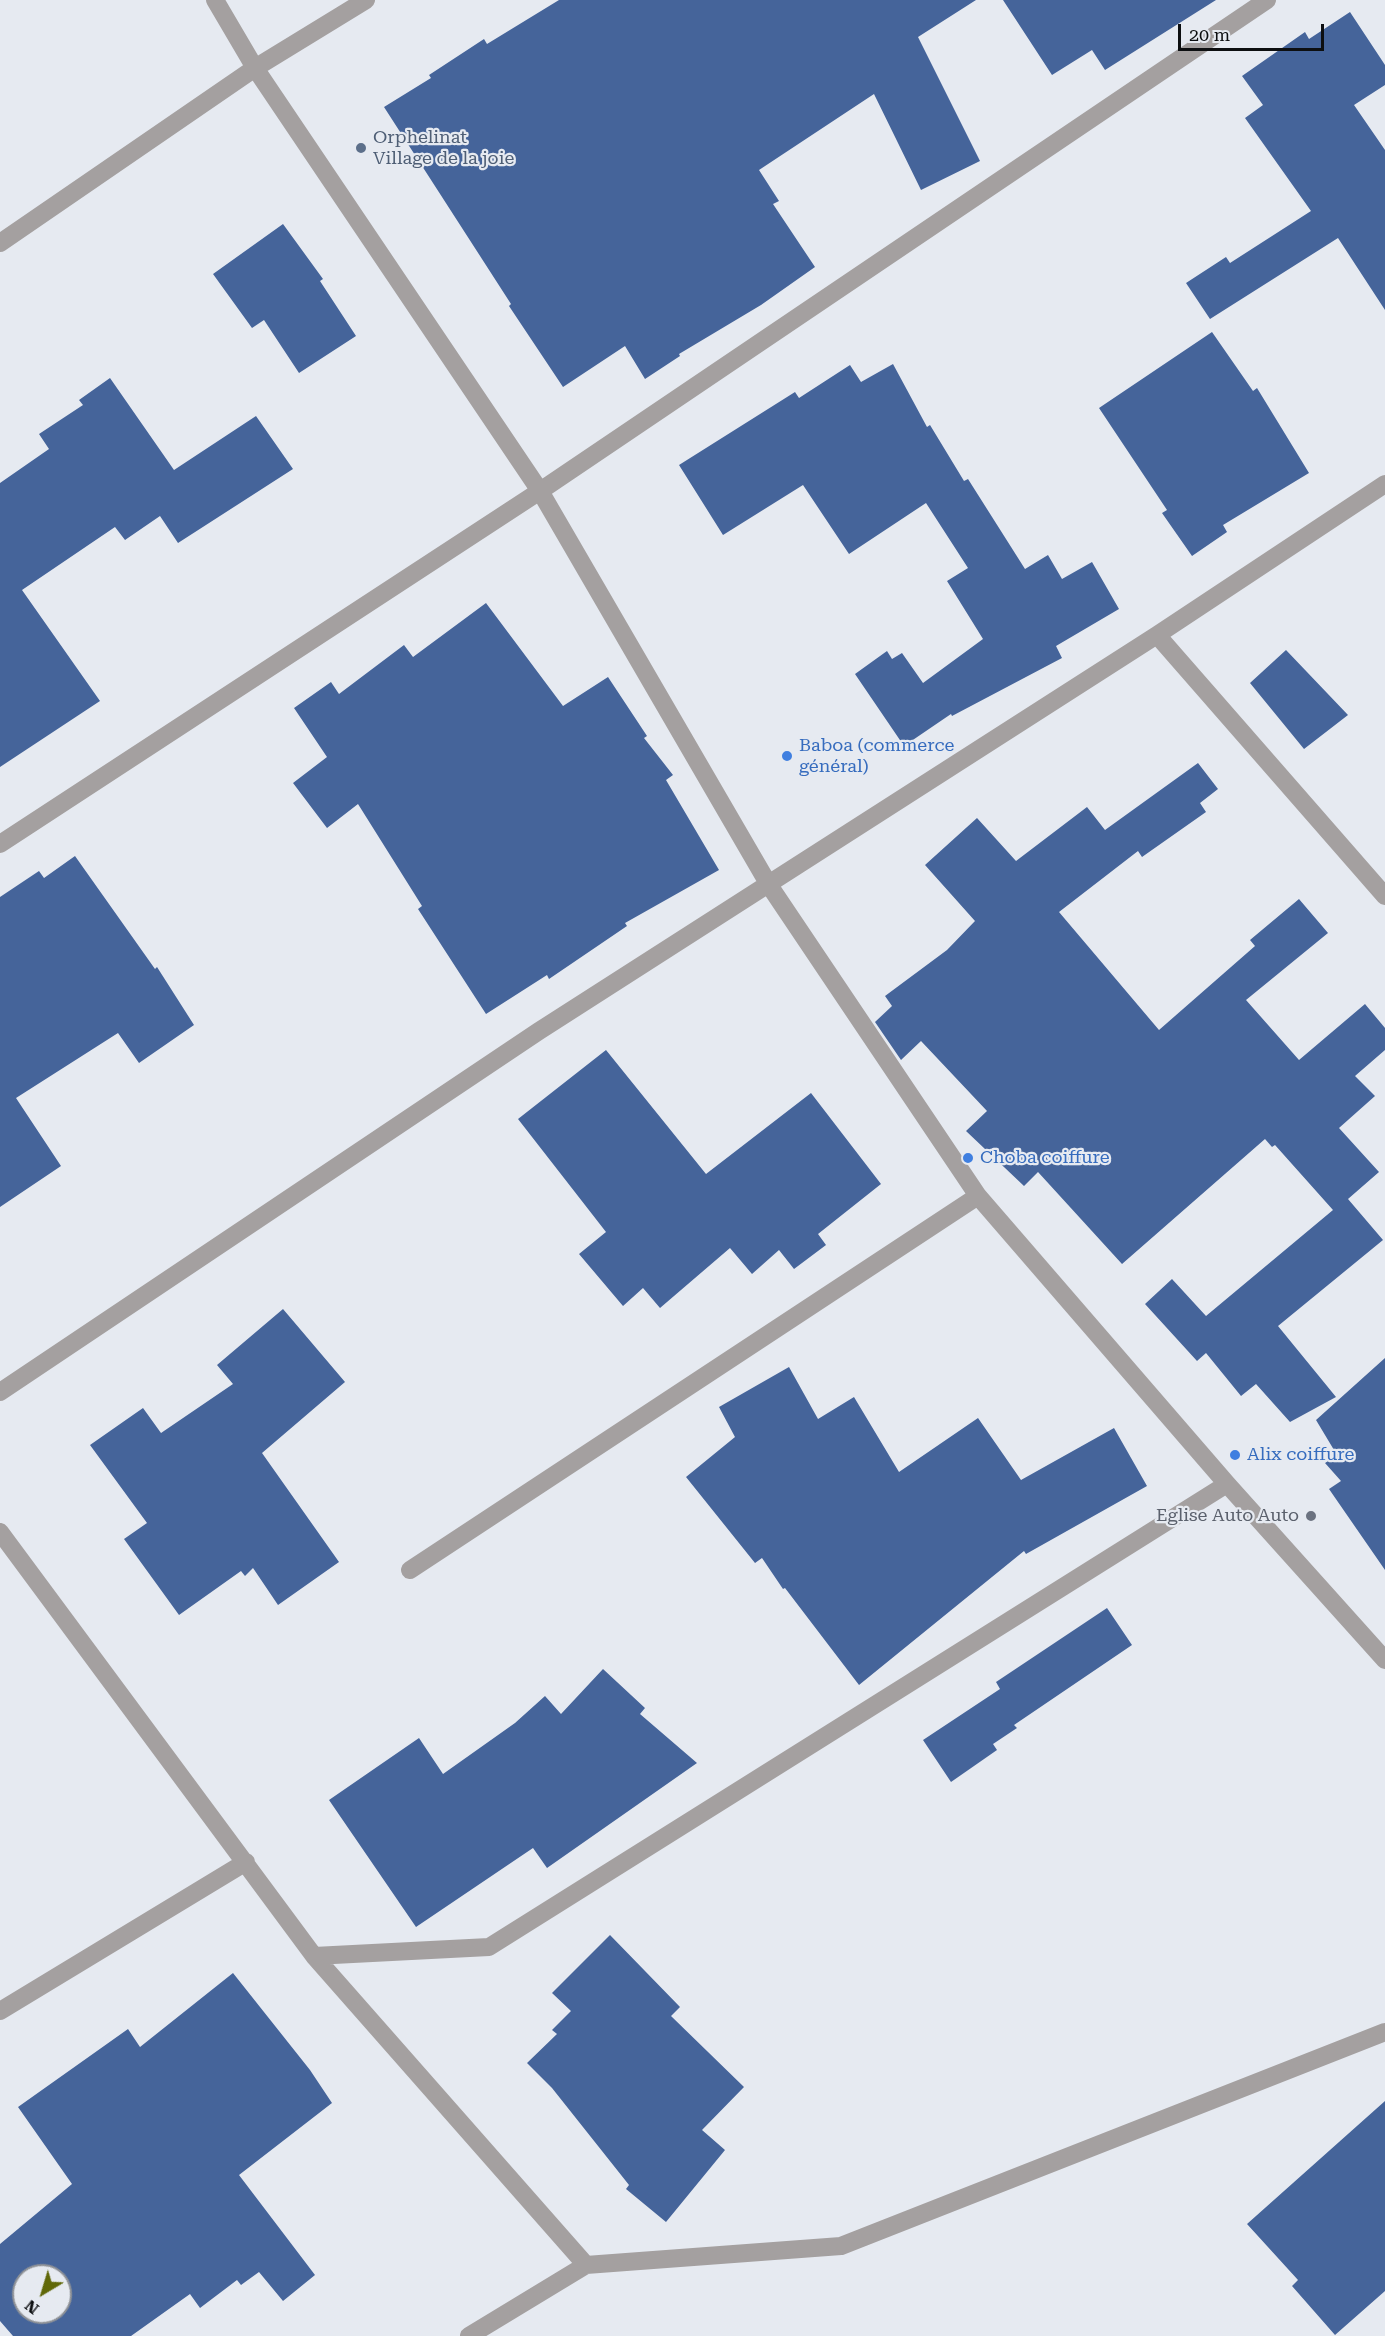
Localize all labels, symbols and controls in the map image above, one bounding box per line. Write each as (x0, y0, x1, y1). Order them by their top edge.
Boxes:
scale bar (1181, 12, 1326, 50)
text: 20 m (1189, 24, 1230, 45)
place label: Orphelinat Village de la joie (373, 127, 514, 170)
marker: Orphelinat Village de la joie (354, 141, 368, 155)
place label: Baboa (commerce général) (799, 735, 954, 777)
marker: Baboa (commerce général) (780, 749, 794, 763)
place label: Choba coiffure (980, 1147, 1110, 1169)
marker: Choba coiffure (961, 1151, 975, 1165)
place label: Alix coiffure (1247, 1444, 1354, 1466)
marker: Alix coiffure (1228, 1448, 1242, 1462)
place label: Eglise Auto Auto (1156, 1505, 1299, 1527)
marker: Eglise Auto Auto (1304, 1509, 1318, 1523)
north arrow (12, 2264, 72, 2324)
text: N (21, 2296, 43, 2318)

